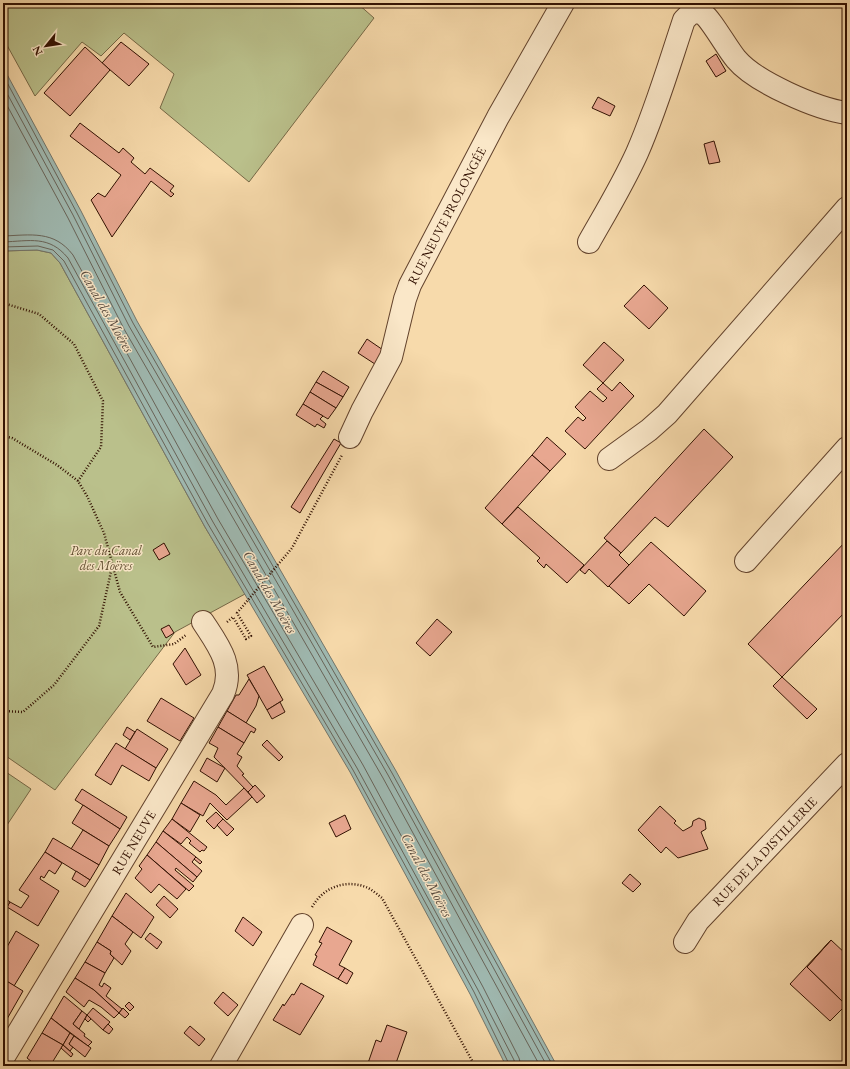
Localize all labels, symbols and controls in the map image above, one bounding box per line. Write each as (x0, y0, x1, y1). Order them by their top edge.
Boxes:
north arrow (26, 26, 66, 66)
text: N (29, 44, 46, 58)
street label: RUE NEUVE PROLONGÉE (403, 144, 490, 287)
water label: Canal des Moëres (76, 266, 138, 356)
park label: Parc du Canal des Moëres (70, 542, 142, 574)
water label: Canal des Moëres (239, 547, 301, 637)
street label: RUE DE LA DISTILLERIE (708, 793, 820, 910)
street label: RUE NEUVE (107, 807, 159, 878)
water label: Canal des Moëres (397, 830, 457, 920)

